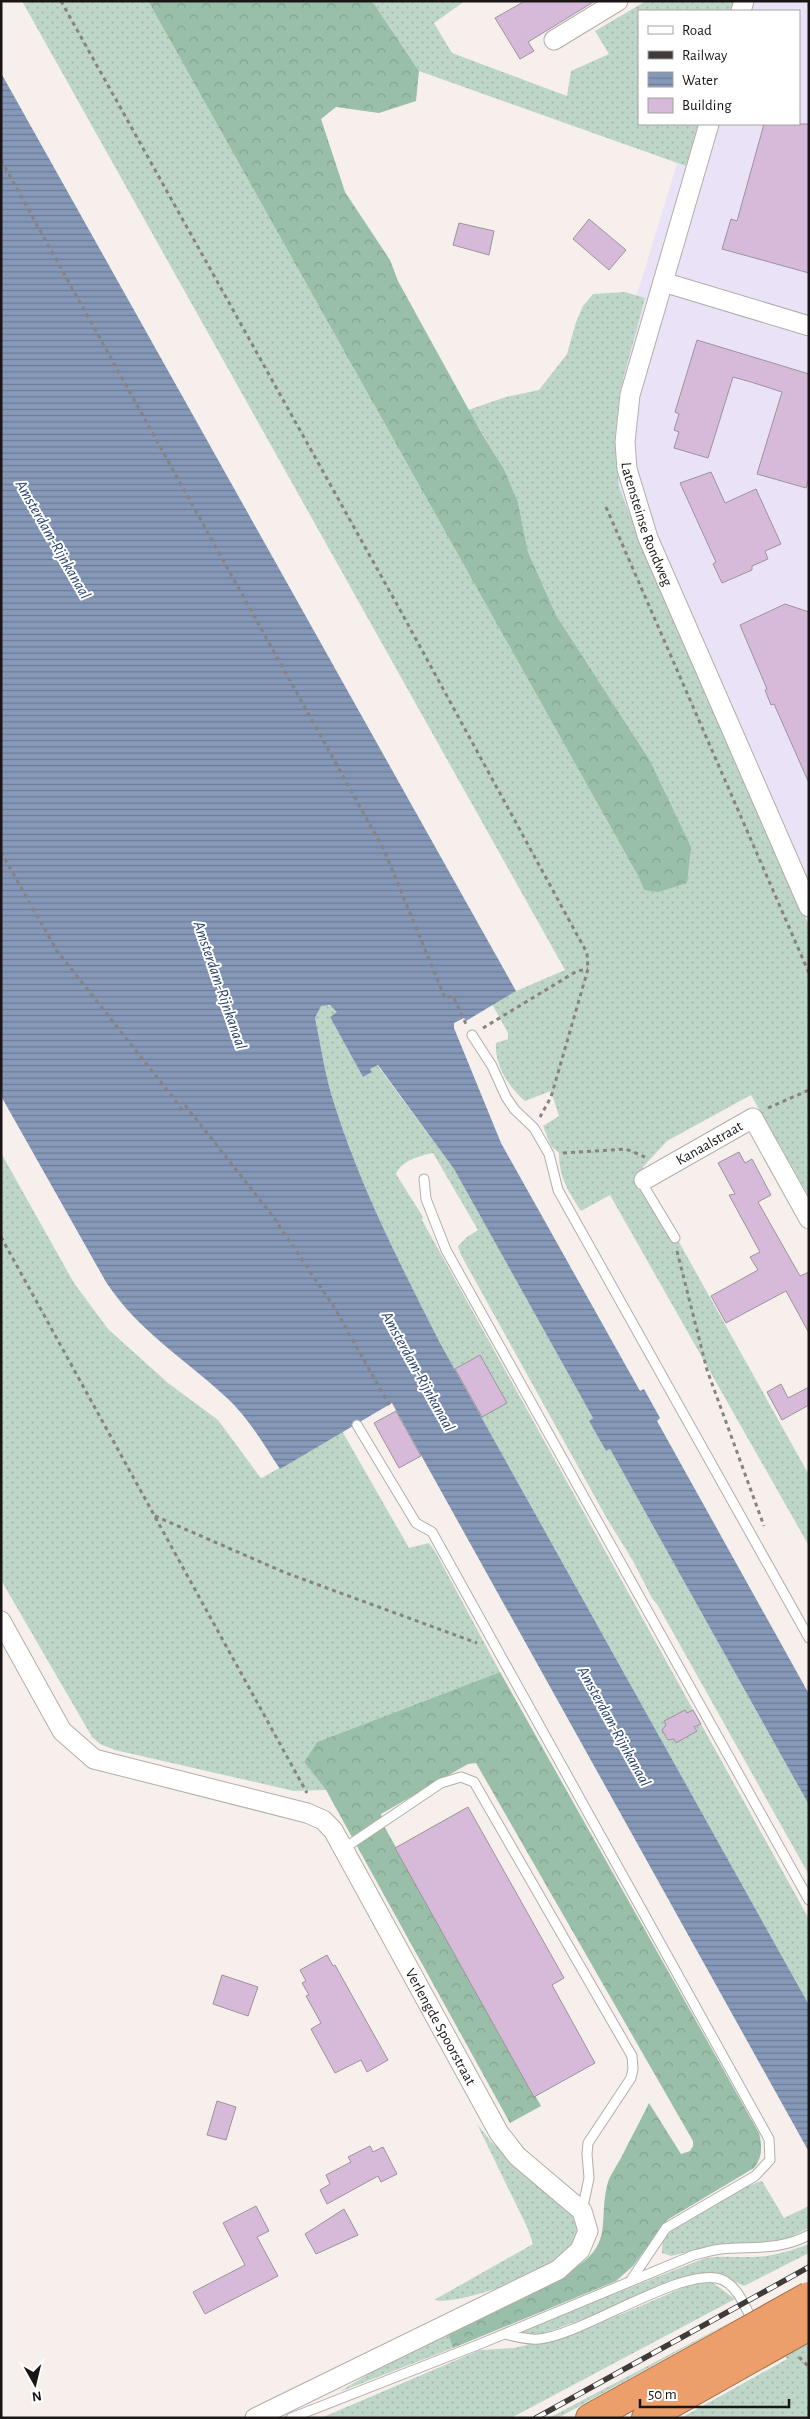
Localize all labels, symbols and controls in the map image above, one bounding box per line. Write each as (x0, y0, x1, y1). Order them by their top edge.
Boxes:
legend (638, 10, 800, 125)
text: Road (682, 23, 712, 38)
text: Railway (682, 48, 728, 63)
text: Water (682, 73, 718, 88)
text: Building (682, 98, 732, 113)
street label: Latensteinse Rondweg (619, 462, 675, 589)
water label: Amsterdam-Rijnkanaal (11, 476, 94, 602)
water label: Amsterdam-Rijnkanaal (189, 918, 250, 1052)
street label: Kanaalstraat (674, 1118, 745, 1168)
water label: Amsterdam-Rijnkanaal (377, 1308, 458, 1435)
water label: Amsterdam-Rijnkanaal (573, 1663, 654, 1790)
street label: Verlengde Spoorstraat (402, 1966, 478, 2088)
north arrow (10, 2359, 60, 2409)
scale bar (640, 2376, 789, 2408)
text: 50 m (648, 2387, 677, 2402)
text: N (31, 2388, 42, 2403)

